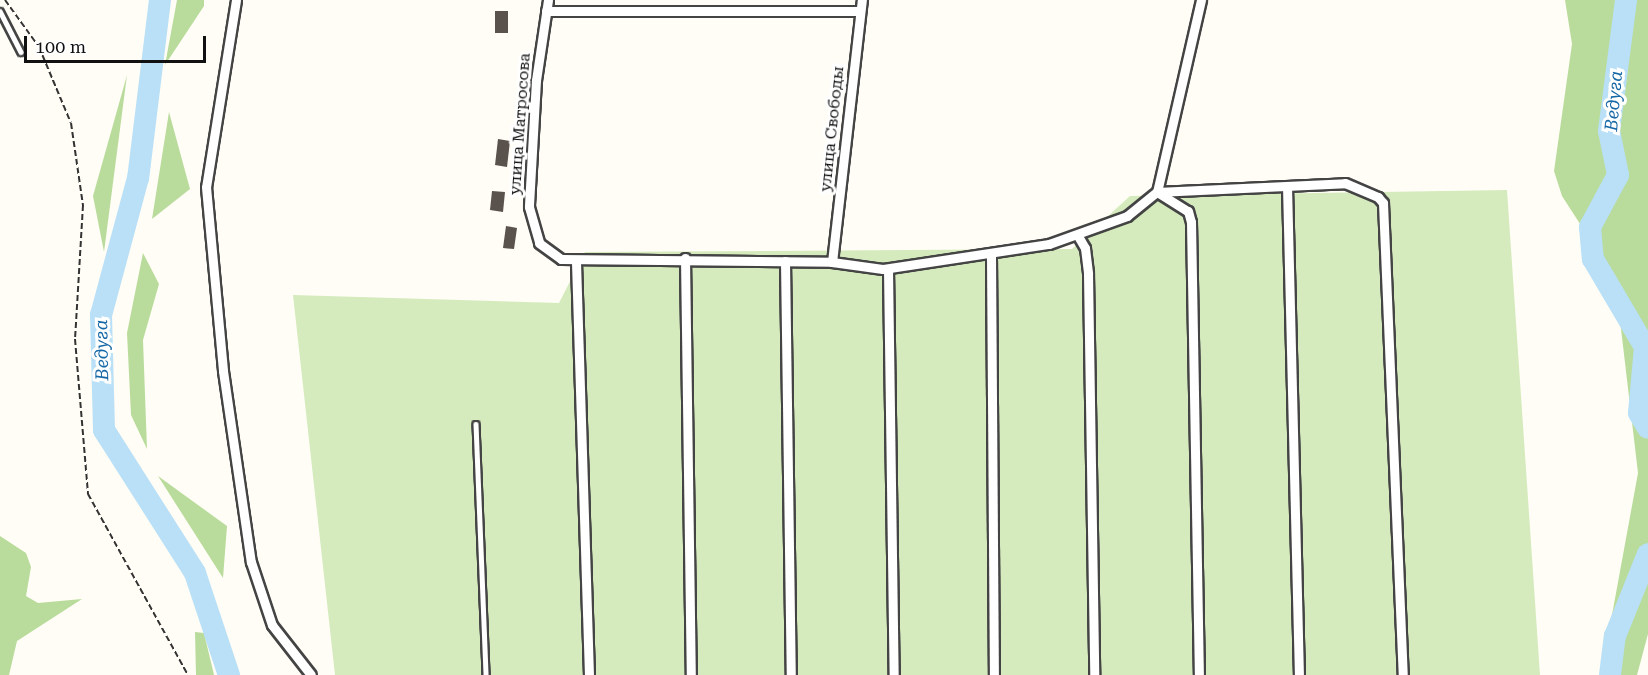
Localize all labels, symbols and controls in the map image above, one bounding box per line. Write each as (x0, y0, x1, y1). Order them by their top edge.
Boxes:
scale bar (27, 24, 208, 62)
text: 100 m (35, 36, 86, 57)
street label: улица Матросова (505, 52, 535, 196)
street label: улица Свободы (816, 65, 848, 193)
water label: Ведуга (1601, 70, 1627, 132)
water label: Ведуга (91, 319, 113, 381)

